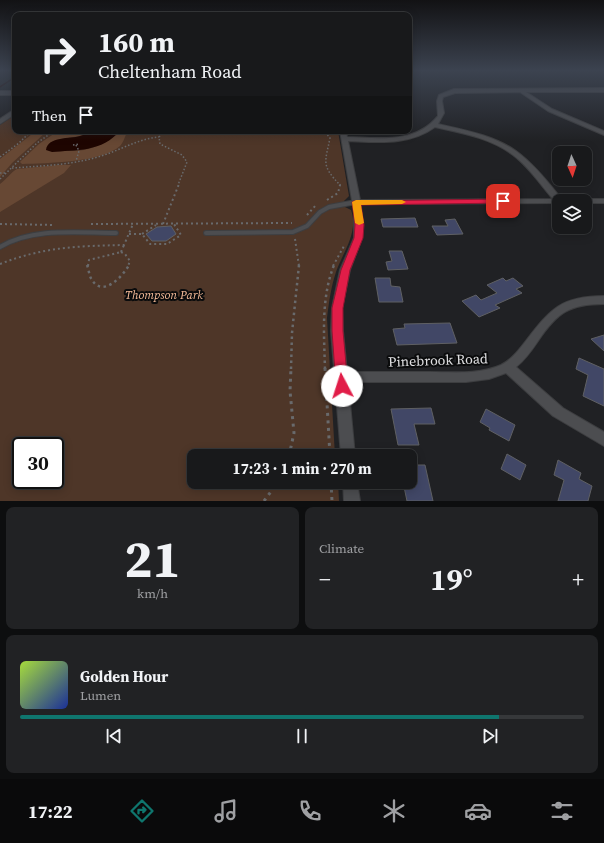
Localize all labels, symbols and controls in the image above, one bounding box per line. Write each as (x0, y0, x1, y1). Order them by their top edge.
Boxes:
text: 160 m (98, 23, 175, 61)
icon: right (32, 28, 84, 80)
text: Cheltenham Road (98, 59, 242, 84)
icon: arrive (75, 104, 97, 126)
text: Then (32, 105, 67, 126)
north arrow (552, 146, 592, 186)
map controls (552, 146, 592, 234)
pin (486, 184, 520, 218)
icon: arrive (492, 190, 514, 212)
button: layers (552, 194, 592, 234)
park label: Thompson Park (125, 287, 203, 303)
street label: Pinebrook Road (388, 348, 488, 372)
position arrow (321, 365, 363, 407)
speed limit sign: 30 (12, 437, 64, 489)
text: 17:23 · 1 min · 270 m (233, 458, 372, 479)
text: 21 (124, 523, 181, 594)
text: Climate (319, 540, 364, 557)
text: 19° (430, 559, 473, 600)
text: − (319, 564, 331, 594)
text: + (572, 564, 584, 594)
text: km/h (137, 585, 168, 602)
text: Golden Hour (80, 666, 168, 687)
text: Lumen (80, 687, 121, 704)
icon: previous (103, 725, 125, 747)
icon: pause (291, 725, 313, 747)
icon: next (479, 725, 501, 747)
icon: directions (128, 797, 156, 825)
icon: music (212, 797, 240, 825)
icon: phone (296, 797, 324, 825)
icon: climate (380, 797, 408, 825)
icon: car (464, 797, 492, 825)
icon: filters (548, 797, 576, 825)
text: 17:22 (28, 799, 72, 824)

